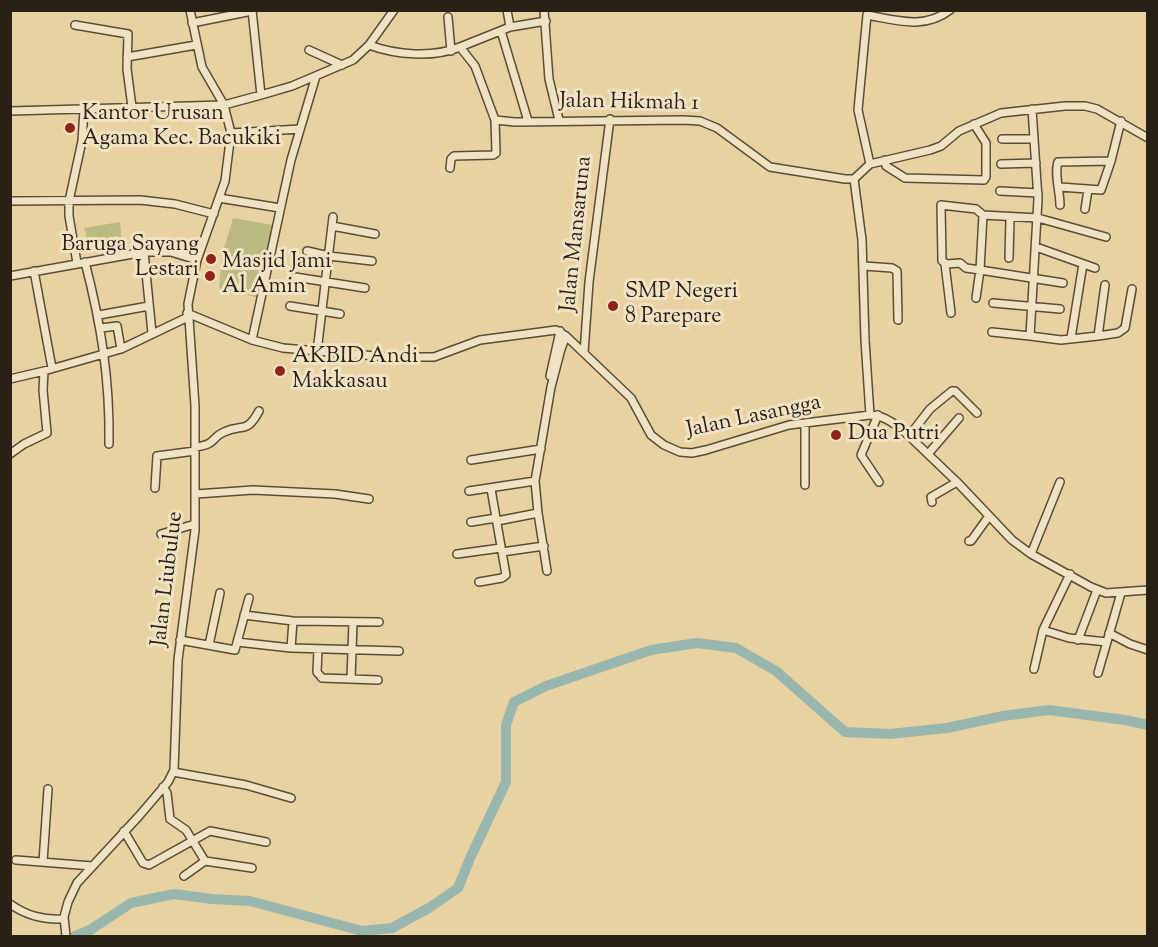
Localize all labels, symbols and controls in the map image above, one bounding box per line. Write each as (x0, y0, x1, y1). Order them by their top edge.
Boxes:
street label: Jalan Hikmah 1 (559, 90, 699, 118)
place label: Kantor Urusan Agama Kec. Bacukiki (82, 102, 281, 154)
marker: Kantor Urusan Agama Kec. Bacukiki (63, 121, 77, 135)
street label: Jalan Mansaruna (557, 155, 599, 313)
place label: Baruga Sayang Lestari (61, 233, 199, 284)
place label: Masjid Jami Al Amin (222, 250, 331, 302)
marker: Baruga Sayang Lestari (204, 252, 218, 266)
marker: Masjid Jami Al Amin (203, 269, 217, 283)
place label: SMP Negeri 8 Parepare (625, 280, 738, 332)
marker: SMP Negeri 8 Parepare (606, 299, 620, 313)
place label: AKBID Andi Makkasau (292, 345, 418, 396)
marker: AKBID Andi Makkasau (273, 364, 287, 378)
street label: Jalan Lasangga (684, 391, 824, 445)
place label: Dua Putri (848, 422, 940, 448)
marker: Dua Putri (829, 428, 843, 442)
street label: Jalan Liubulue (148, 510, 190, 648)

